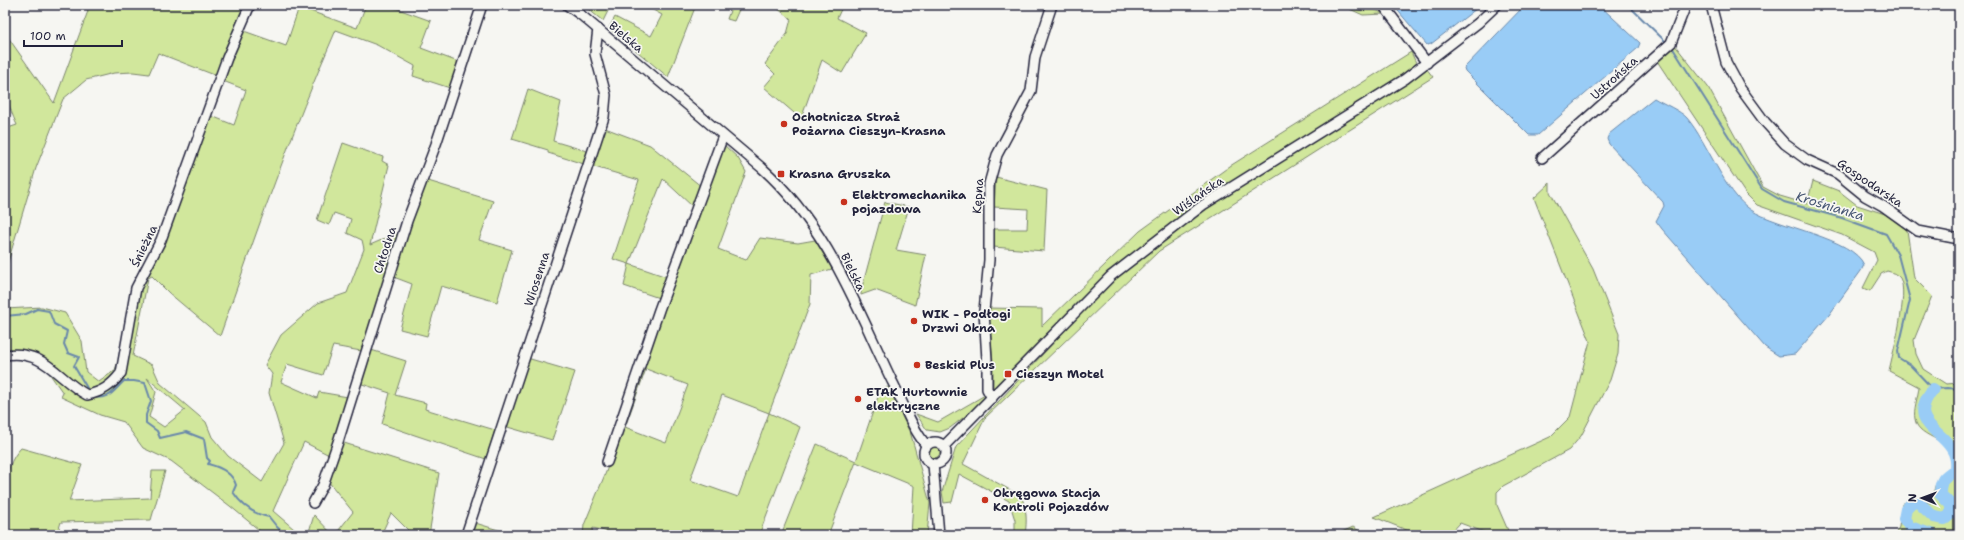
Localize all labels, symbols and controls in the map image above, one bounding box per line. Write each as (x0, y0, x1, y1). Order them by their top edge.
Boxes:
street label: Bielska (605, 18, 647, 56)
scale bar (24, 22, 122, 48)
text: 100 m (30, 28, 66, 44)
street label: Ustrońska (1587, 52, 1641, 103)
place label: Ochotnicza Straż Pożarna Cieszyn-Krasna (792, 109, 946, 139)
marker: Ochotnicza Straż Pożarna Cieszyn-Krasna (779, 119, 789, 129)
street label: Gospodarska (1834, 155, 1906, 211)
place label: Krasna Gruszka (789, 166, 891, 182)
marker: Krasna Gruszka (776, 169, 786, 179)
street label: Wiślańska (1169, 172, 1227, 219)
street label: Kępna (969, 177, 987, 214)
place label: Elektromechanika pojazdowa (852, 187, 967, 217)
water label: Krośnianka (1794, 188, 1866, 224)
marker: Elektromechanika pojazdowa (839, 197, 849, 207)
street label: Śnieżna (127, 222, 161, 270)
street label: Chłodna (370, 224, 400, 275)
street label: Wiosenna (521, 249, 553, 308)
street label: Bielska (837, 250, 869, 294)
place label: WIK - Podłogi Drzwi Okna (922, 306, 1011, 336)
marker: WIK - Podłogi Drzwi Okna (909, 316, 919, 326)
place label: Beskid Plus (925, 357, 995, 373)
marker: Beskid Plus (912, 360, 922, 370)
place label: Cieszyn Motel (1016, 366, 1104, 382)
marker: Cieszyn Motel (1003, 369, 1013, 379)
place label: ETAK Hurtownie elektryczne (866, 384, 968, 414)
marker: ETAK Hurtownie elektryczne (853, 394, 863, 404)
north arrow (1902, 478, 1942, 518)
place label: Okręgowa Stacja Kontroli Pojazdów (993, 485, 1109, 515)
text: N (1905, 493, 1920, 502)
marker: Okręgowa Stacja Kontroli Pojazdów (980, 495, 990, 505)

